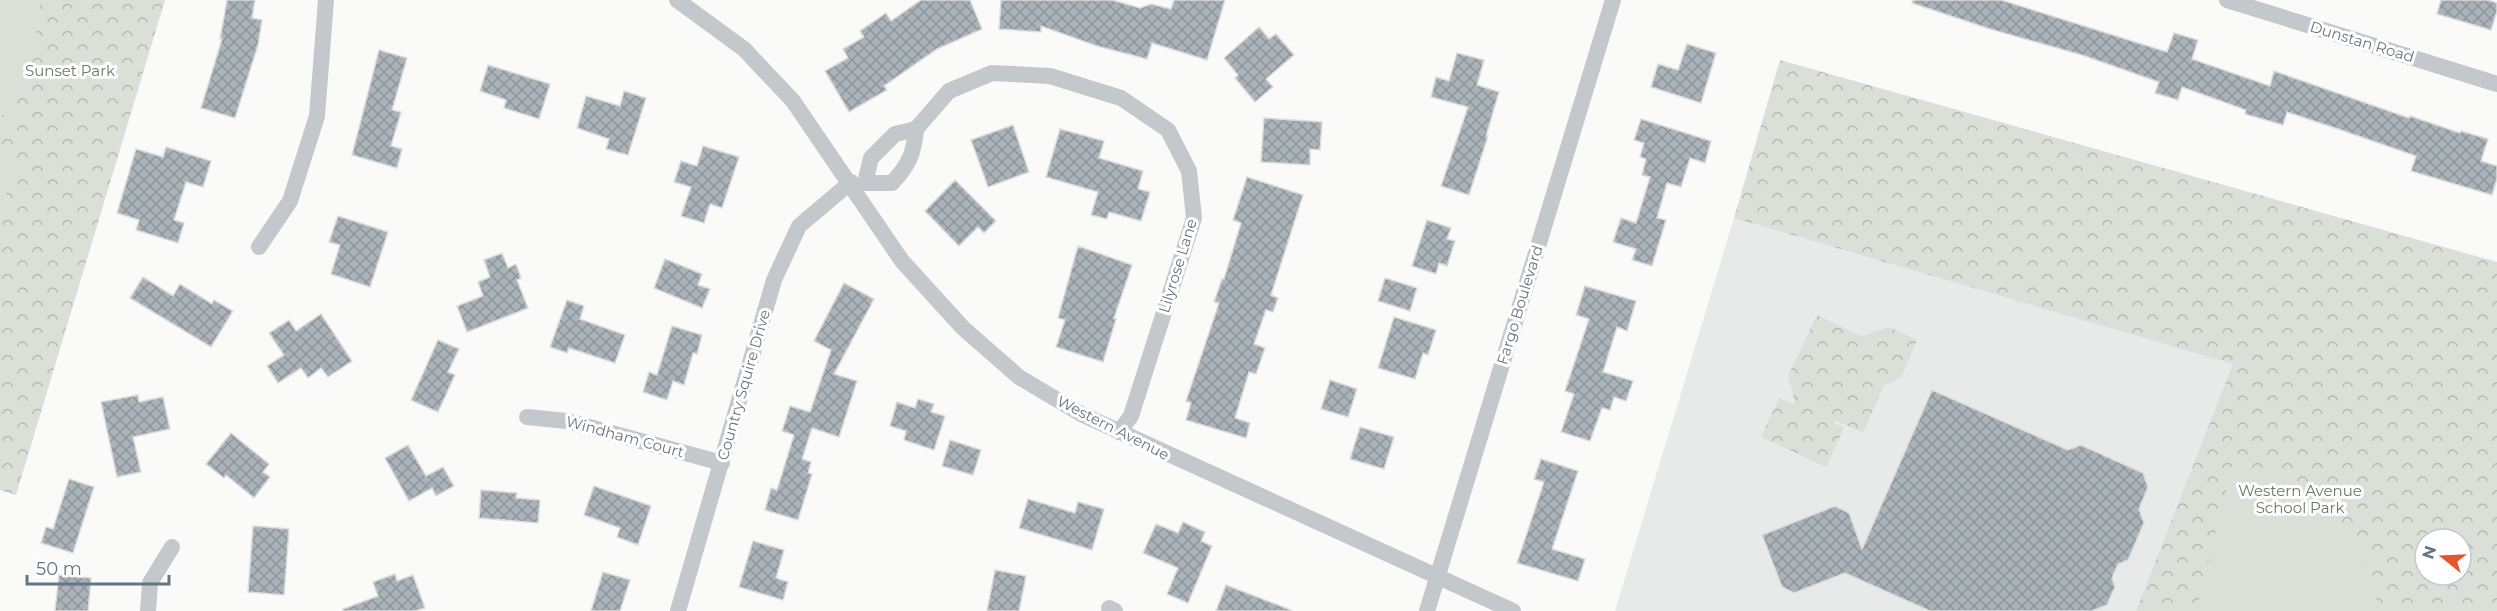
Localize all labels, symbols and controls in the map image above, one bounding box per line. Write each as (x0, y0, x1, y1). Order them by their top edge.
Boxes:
street label: Dunstan Road (2308, 17, 2417, 66)
park label: Sunset Park (25, 61, 115, 80)
street label: Lilyrose Lane (1154, 217, 1201, 315)
street label: Fargo Boulevard (1492, 243, 1547, 367)
street label: Country Squire Drive (713, 307, 774, 462)
street label: Western Avenue (1054, 391, 1173, 464)
street label: Windham Court (564, 412, 686, 461)
park label: Western Avenue School Park (2238, 481, 2362, 517)
north arrow (2413, 527, 2473, 587)
text: N (2418, 543, 2440, 562)
scale bar (27, 548, 170, 586)
text: 50 m (36, 558, 82, 580)

